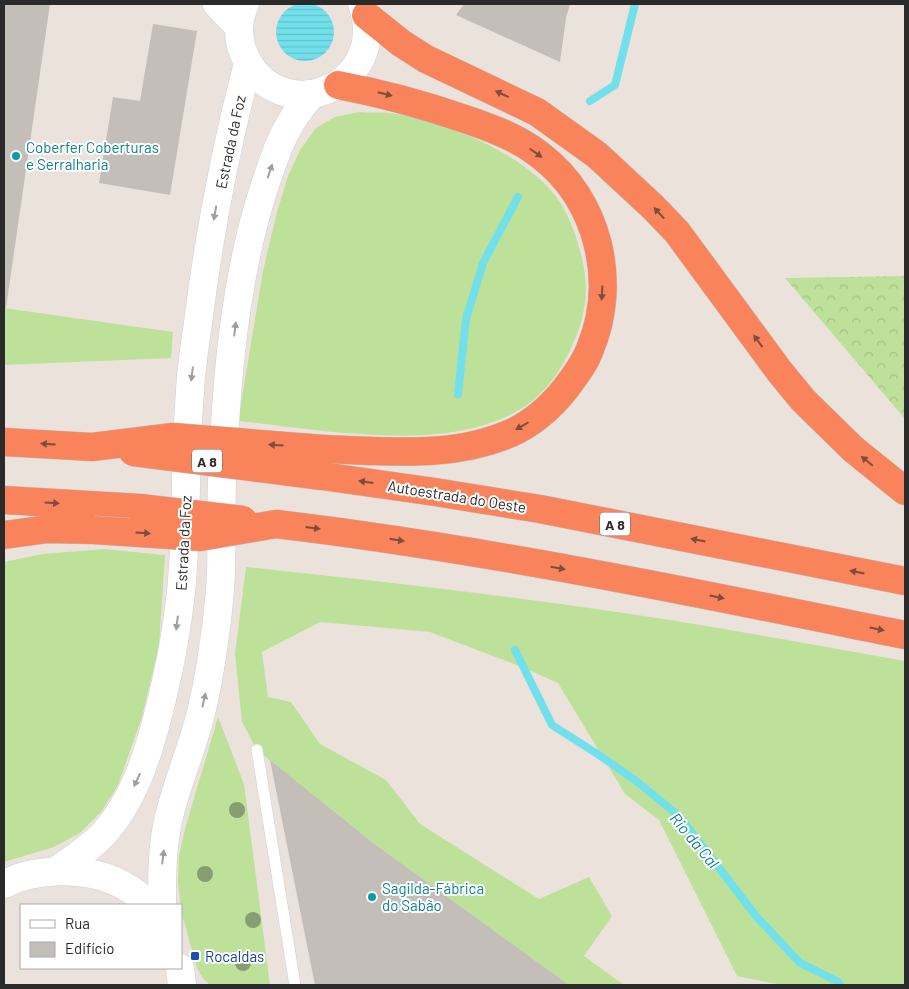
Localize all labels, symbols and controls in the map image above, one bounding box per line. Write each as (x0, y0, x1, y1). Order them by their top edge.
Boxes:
one-way arrow (495, 90, 509, 98)
one-way arrow (378, 91, 393, 99)
street label: Estrada da Foz (211, 93, 249, 190)
place label: Coberfer Coberturas e Serralharia (26, 138, 159, 173)
one-way arrow (529, 148, 543, 158)
marker: Coberfer Coberturas e Serralharia (10, 150, 22, 162)
one-way arrow (267, 163, 274, 178)
one-way arrow (210, 205, 218, 221)
one-way arrow (653, 207, 665, 219)
one-way arrow (598, 285, 606, 301)
one-way arrow (231, 321, 239, 337)
one-way arrow (753, 334, 763, 348)
one-way arrow (188, 366, 196, 382)
one-way arrow (516, 422, 529, 431)
one-way arrow (40, 439, 56, 447)
one-way arrow (267, 441, 283, 449)
road number: A 8 (192, 450, 222, 472)
one-way arrow (861, 455, 874, 466)
street label: Autoestrada do Oeste (386, 476, 528, 516)
one-way arrow (357, 478, 373, 486)
street label: Estrada da Foz (172, 495, 194, 591)
one-way arrow (45, 499, 61, 507)
road number: A 8 (600, 512, 630, 536)
one-way arrow (305, 524, 321, 532)
one-way arrow (135, 530, 151, 538)
one-way arrow (690, 536, 706, 544)
one-way arrow (390, 537, 406, 545)
one-way arrow (550, 564, 565, 572)
one-way arrow (849, 567, 865, 575)
one-way arrow (710, 594, 726, 602)
one-way arrow (173, 615, 181, 631)
one-way arrow (869, 625, 884, 633)
one-way arrow (200, 692, 208, 707)
one-way arrow (132, 773, 140, 787)
water label: Rio da Cal (666, 808, 724, 872)
one-way arrow (159, 848, 167, 864)
place label: Sagilda-Fábrica do Sabão (382, 879, 484, 914)
marker: Sagilda-Fábrica do Sabão (366, 891, 378, 903)
legend (20, 904, 182, 969)
text: Rua (65, 914, 90, 932)
text: Edifício (65, 939, 114, 957)
place label: Rocaldas (205, 947, 264, 965)
marker: Rocaldas (189, 950, 201, 962)

